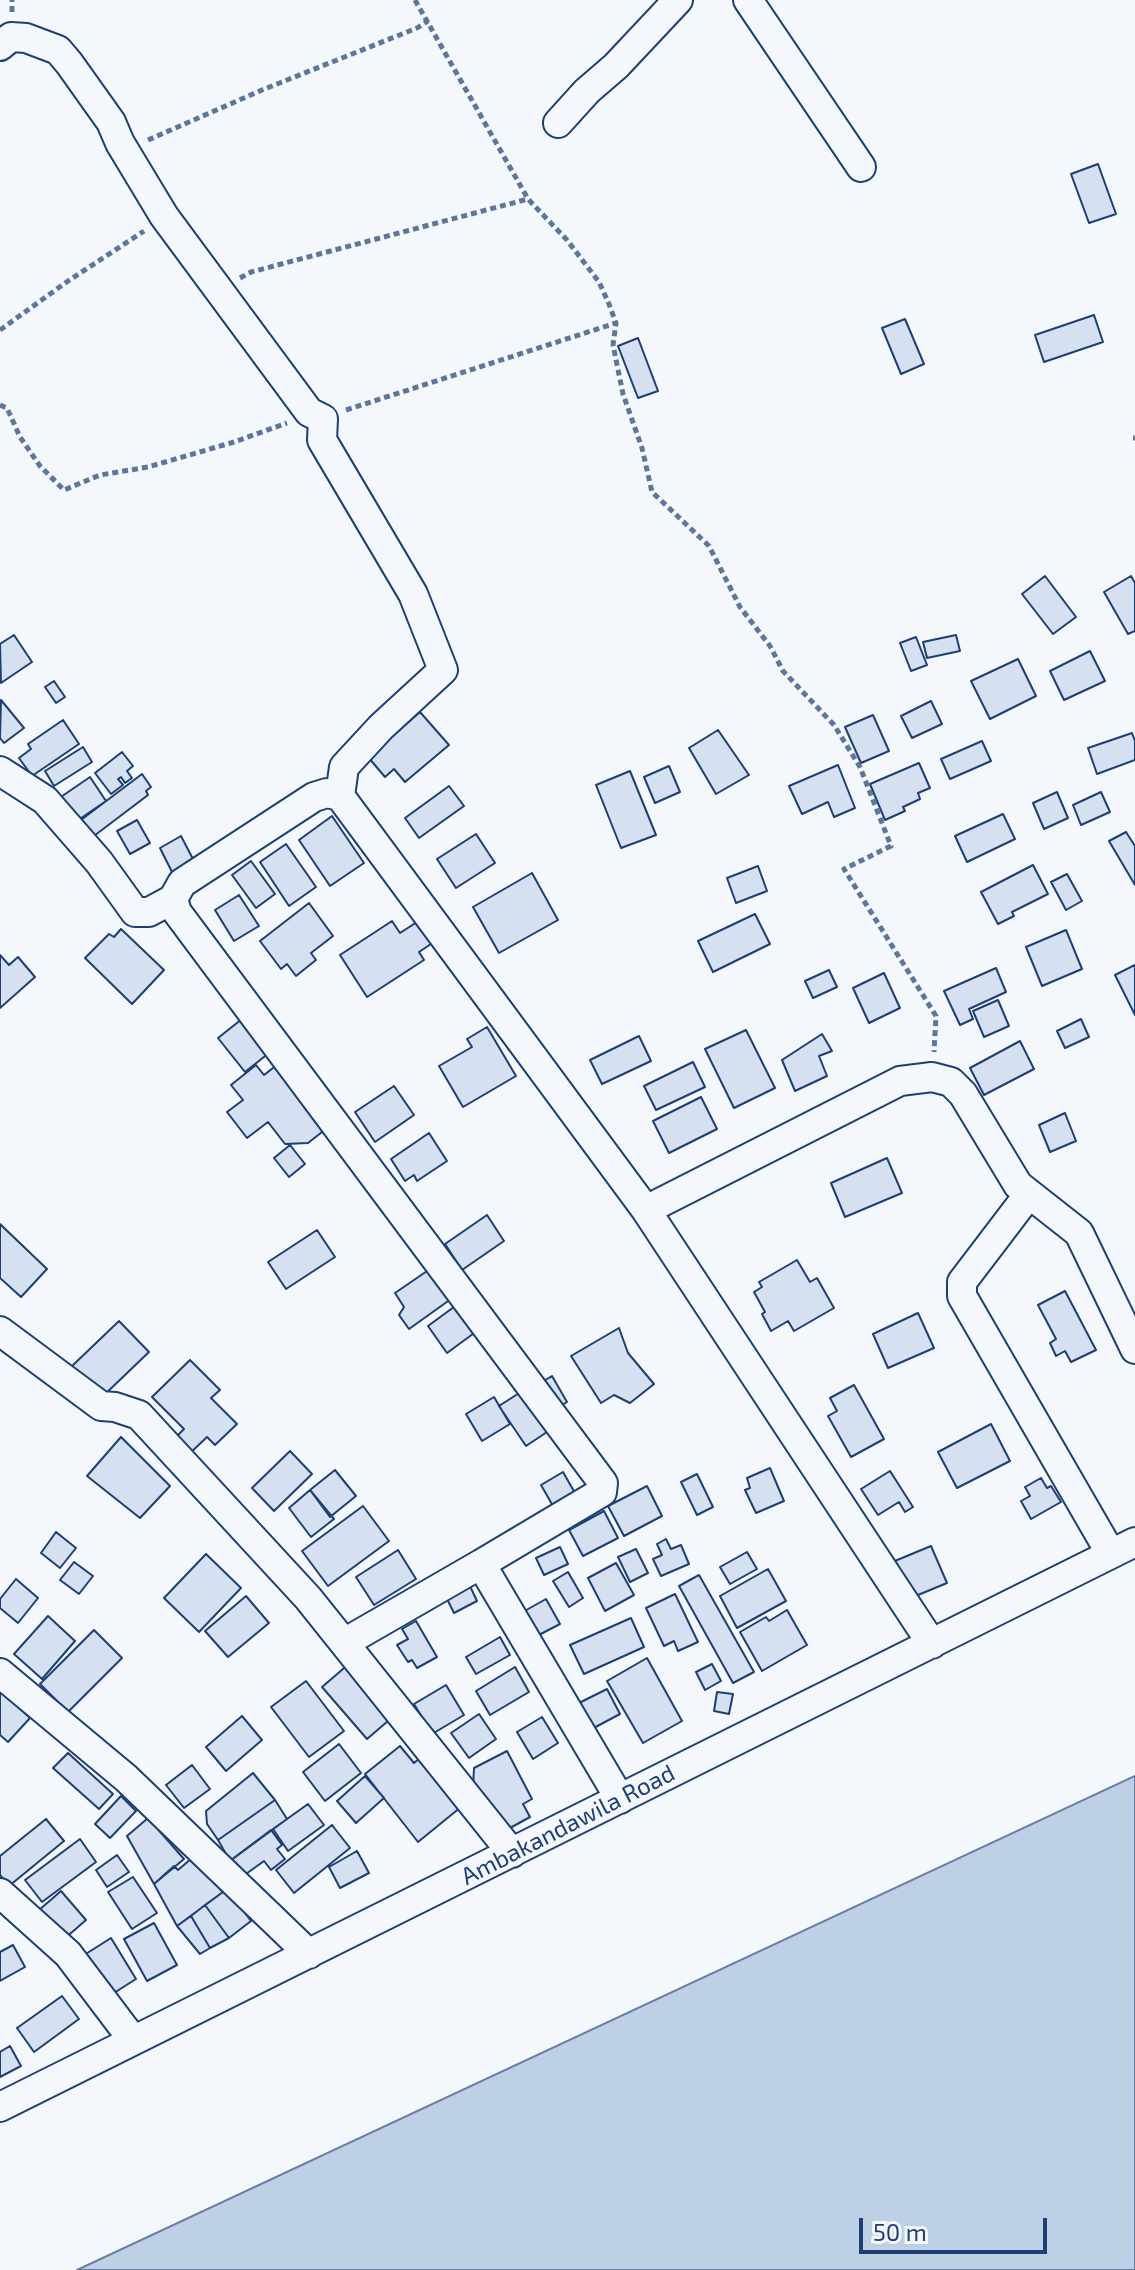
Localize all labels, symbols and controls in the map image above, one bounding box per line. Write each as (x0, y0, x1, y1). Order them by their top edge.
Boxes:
street label: Ambakandawila Road (456, 1759, 680, 1891)
scale bar (863, 2202, 1051, 2252)
text: 50 m (873, 2217, 927, 2246)

